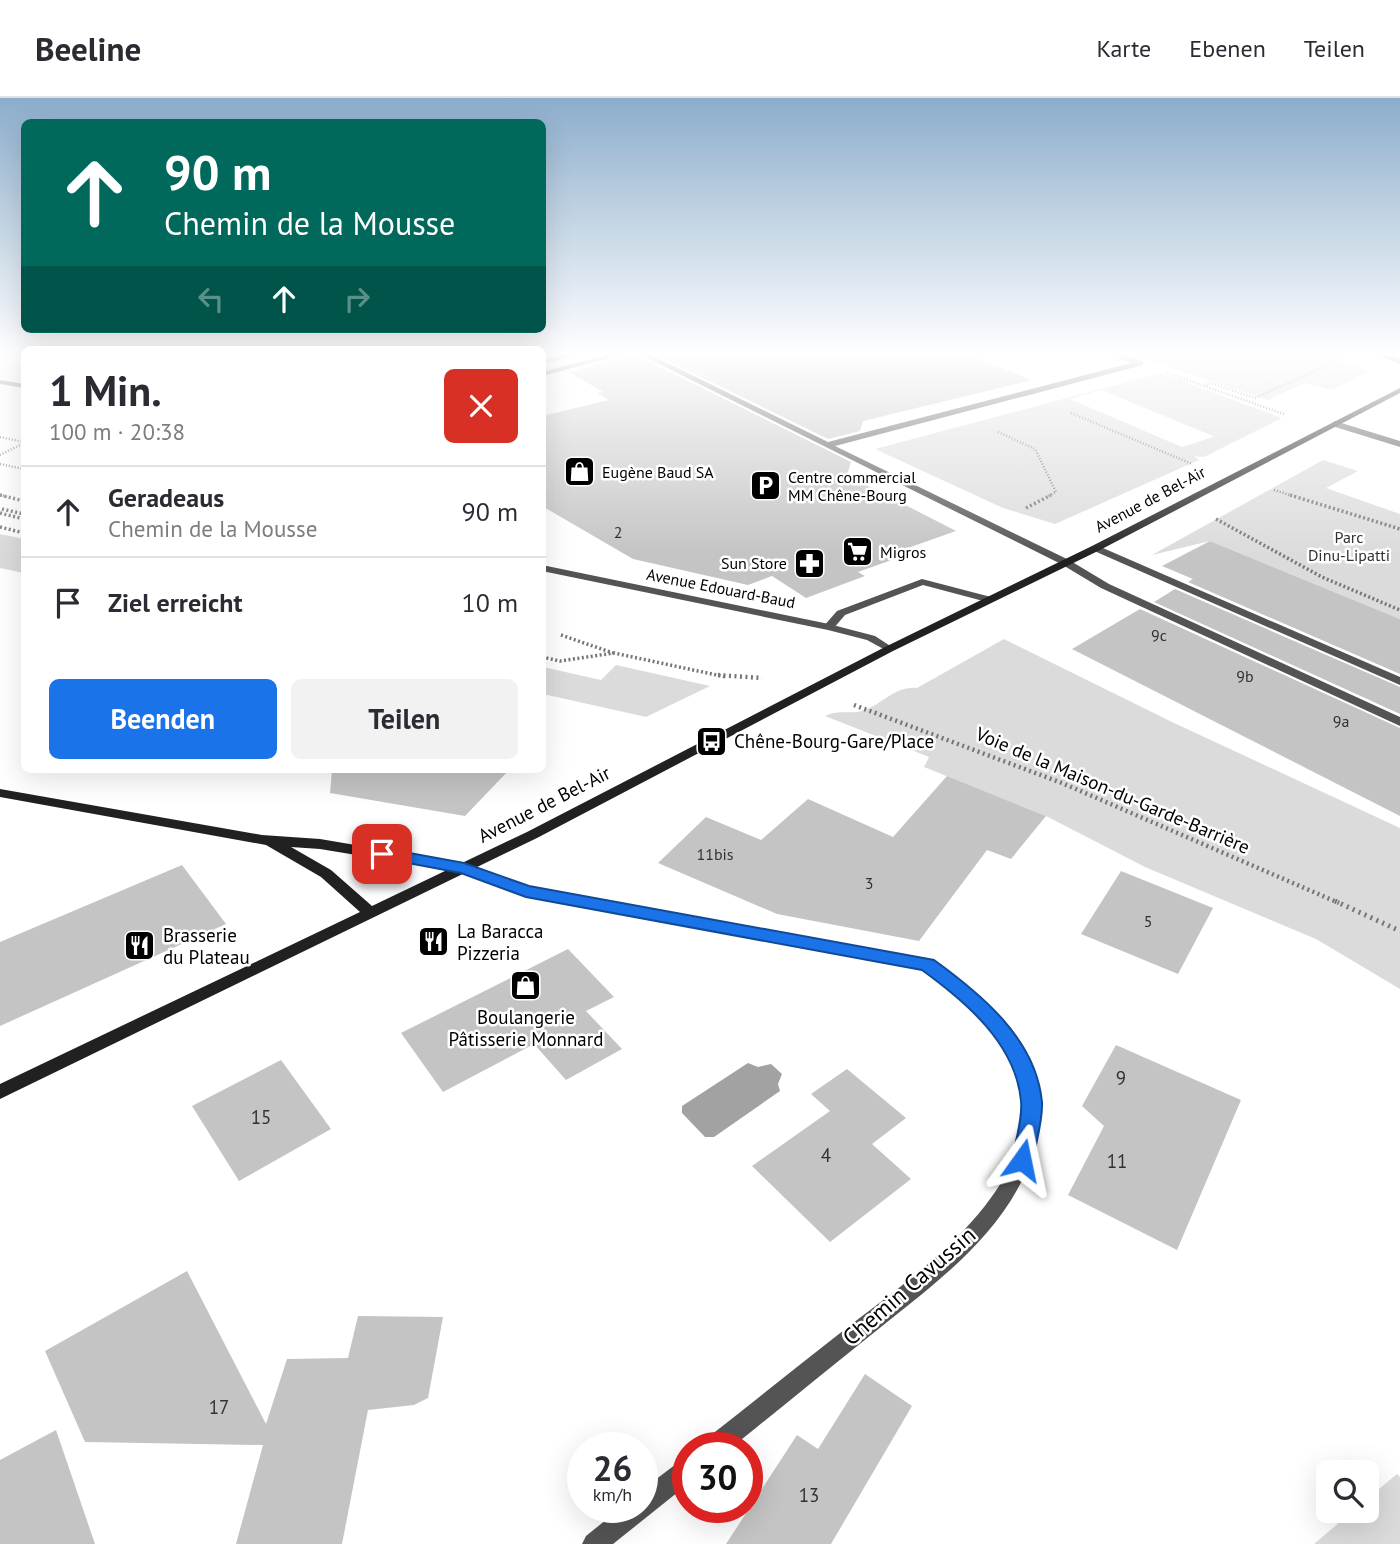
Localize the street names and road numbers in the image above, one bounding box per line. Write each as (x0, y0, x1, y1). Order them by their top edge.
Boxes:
street label: Avenue de Bel-Air (1091, 461, 1209, 537)
street label: Avenue Edouard-Baud (645, 564, 797, 612)
street label: Voie de la Maison-du-Garde-Barrière (971, 721, 1254, 859)
street label: Avenue de Bel-Air (474, 760, 615, 848)
street label: Chemin Cavussin (836, 1220, 981, 1351)

